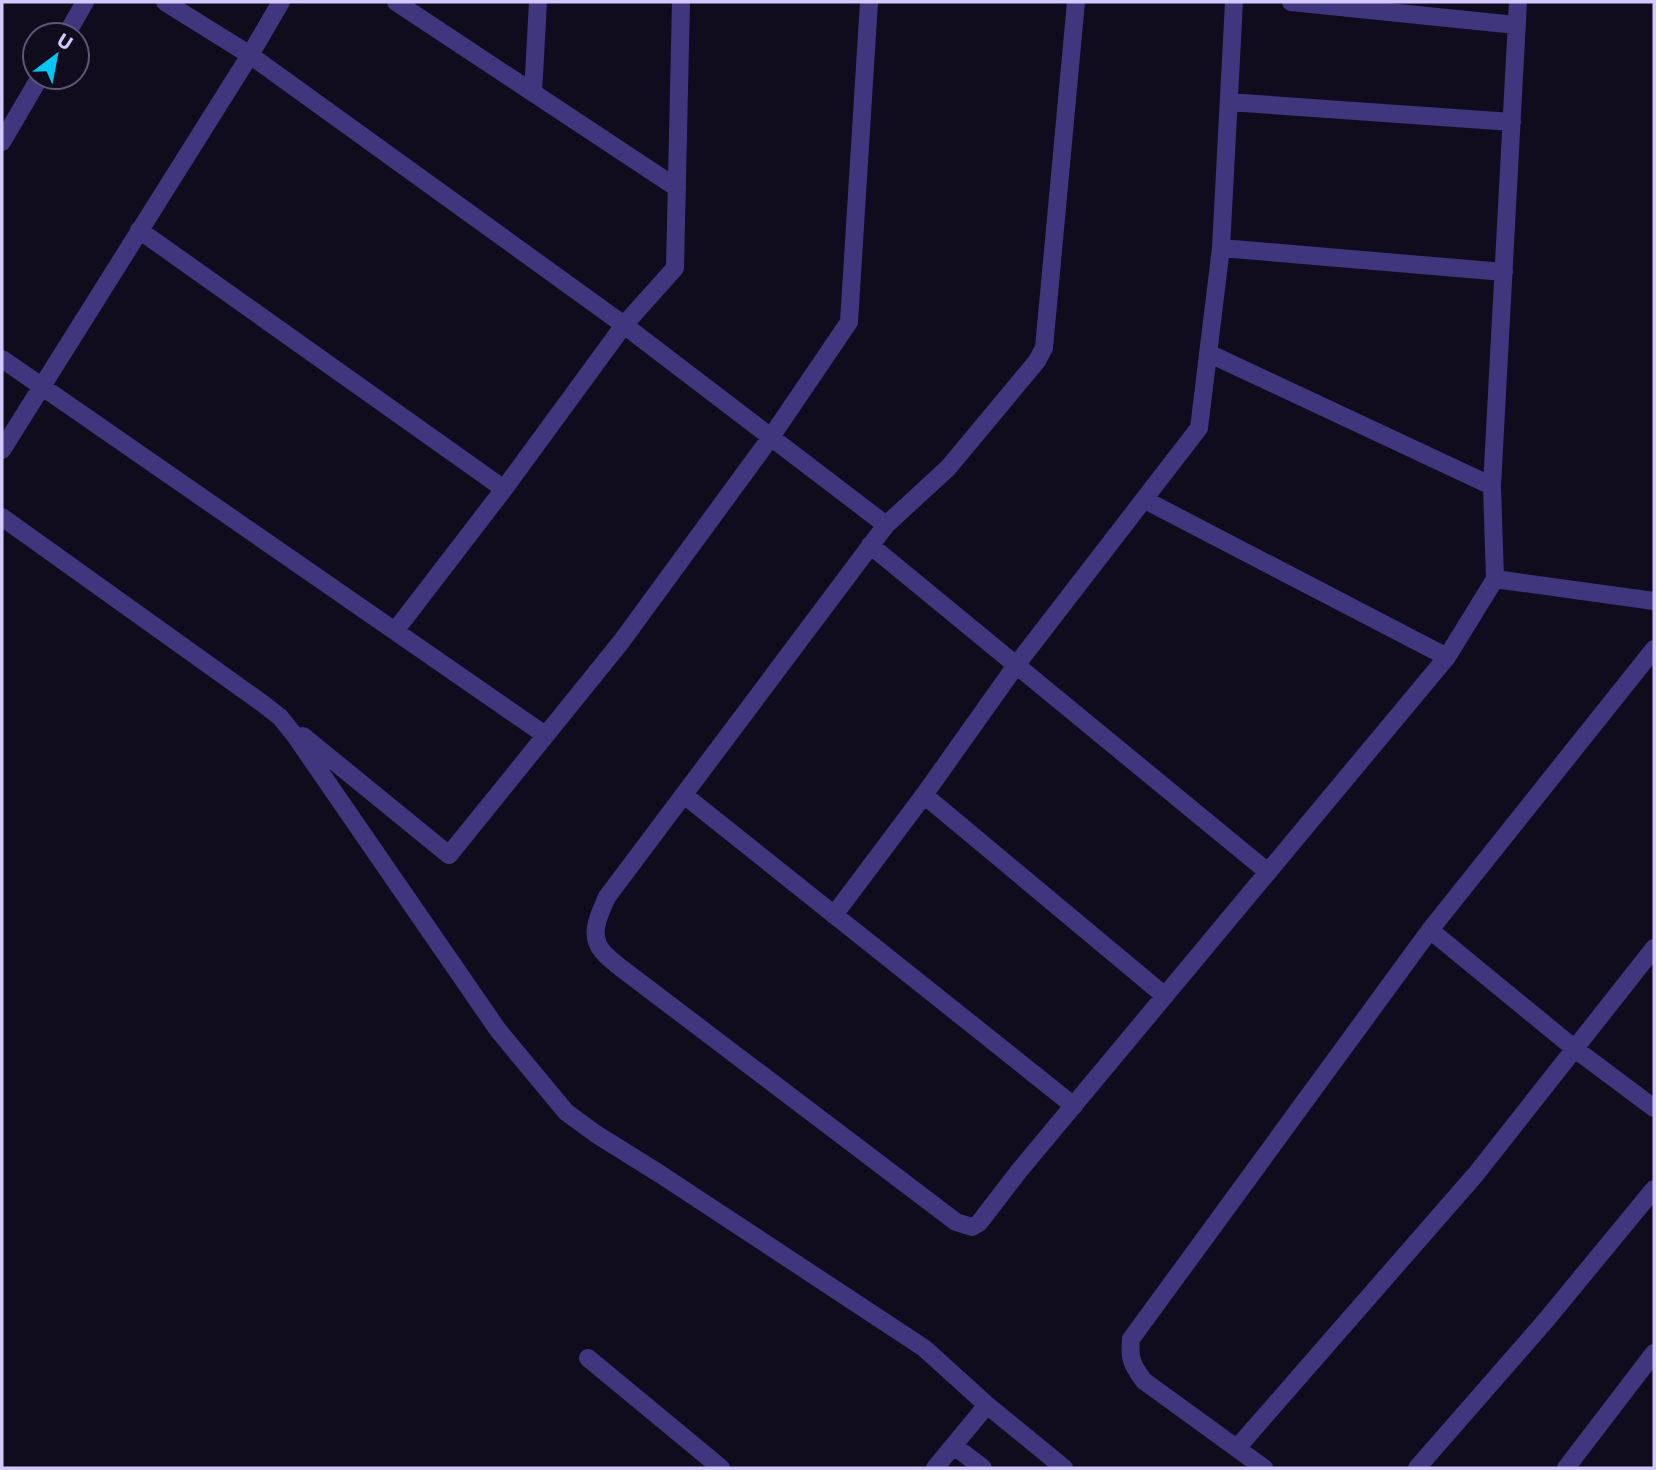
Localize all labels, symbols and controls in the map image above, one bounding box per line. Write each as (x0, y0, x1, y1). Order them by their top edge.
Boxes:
north arrow (21, 21, 91, 91)
text: U (53, 28, 77, 55)

